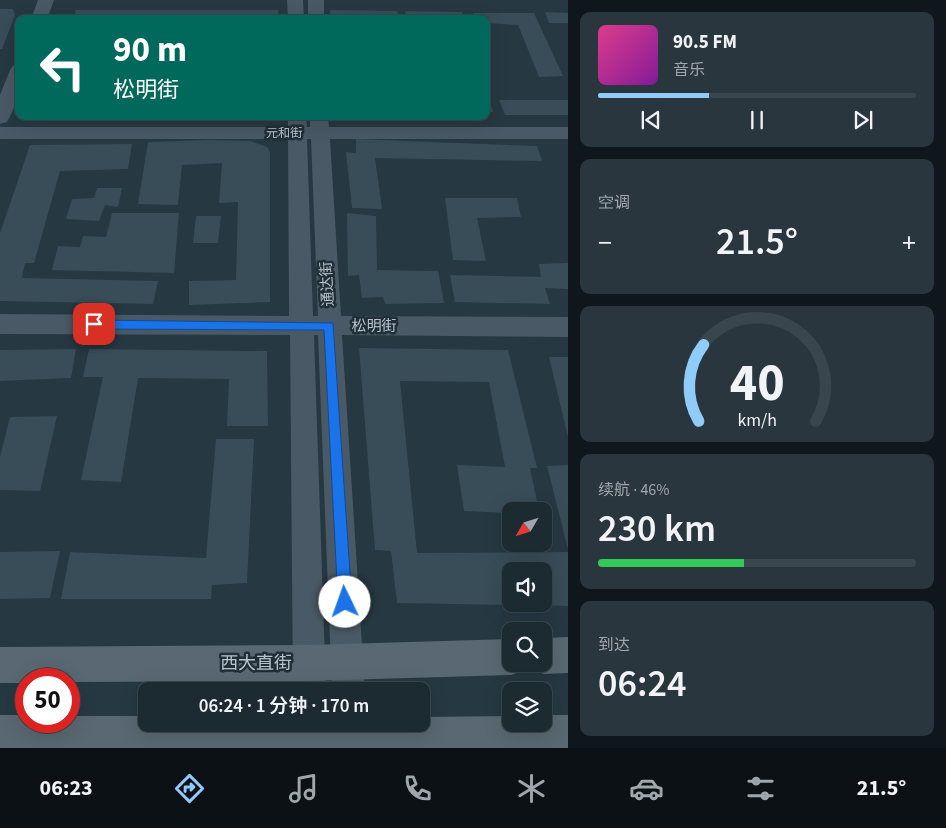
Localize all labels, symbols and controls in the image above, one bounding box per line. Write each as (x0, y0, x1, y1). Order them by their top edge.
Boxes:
text: 90 m (113, 25, 187, 75)
text: 90.5 FM (673, 29, 737, 56)
icon: left (30, 35, 95, 100)
text: 音乐 (673, 59, 705, 81)
text: 松明街 (113, 74, 179, 106)
icon: previous (637, 106, 665, 134)
icon: pause (743, 106, 771, 134)
icon: next (849, 106, 877, 134)
street label: 元和街 (266, 125, 302, 142)
text: 空调 (598, 192, 630, 214)
text: 21.5° (716, 215, 798, 269)
text: − (598, 223, 612, 263)
text: + (902, 223, 916, 263)
street label: 通达街 (316, 261, 339, 307)
pin (73, 303, 115, 345)
icon: arrive (80, 310, 108, 338)
street label: 松明街 (351, 316, 397, 337)
text: 40 (730, 347, 784, 421)
text: km/h (737, 408, 777, 433)
text: 续航 · 46% (598, 479, 669, 501)
north arrow (502, 502, 552, 552)
map controls (502, 502, 552, 732)
text: 230 km (598, 502, 716, 556)
button: sound (502, 562, 552, 612)
position arrow (318, 575, 370, 627)
button: search (502, 622, 552, 672)
text: 到达 (598, 634, 630, 656)
street label: 西大直街 (220, 651, 292, 676)
text: 06:24 (598, 657, 686, 711)
speed limit sign: 50 (15, 668, 80, 733)
button: layers (502, 682, 552, 732)
text: 06:24 · 1 分钟 · 170 m (199, 693, 369, 720)
icon: directions (172, 771, 207, 806)
icon: music (286, 771, 321, 806)
icon: phone (400, 771, 435, 806)
icon: climate (514, 771, 549, 806)
icon: car (629, 771, 664, 806)
icon: filters (743, 771, 778, 806)
text: 06:23 (40, 772, 93, 804)
text: 21.5° (857, 772, 906, 804)

